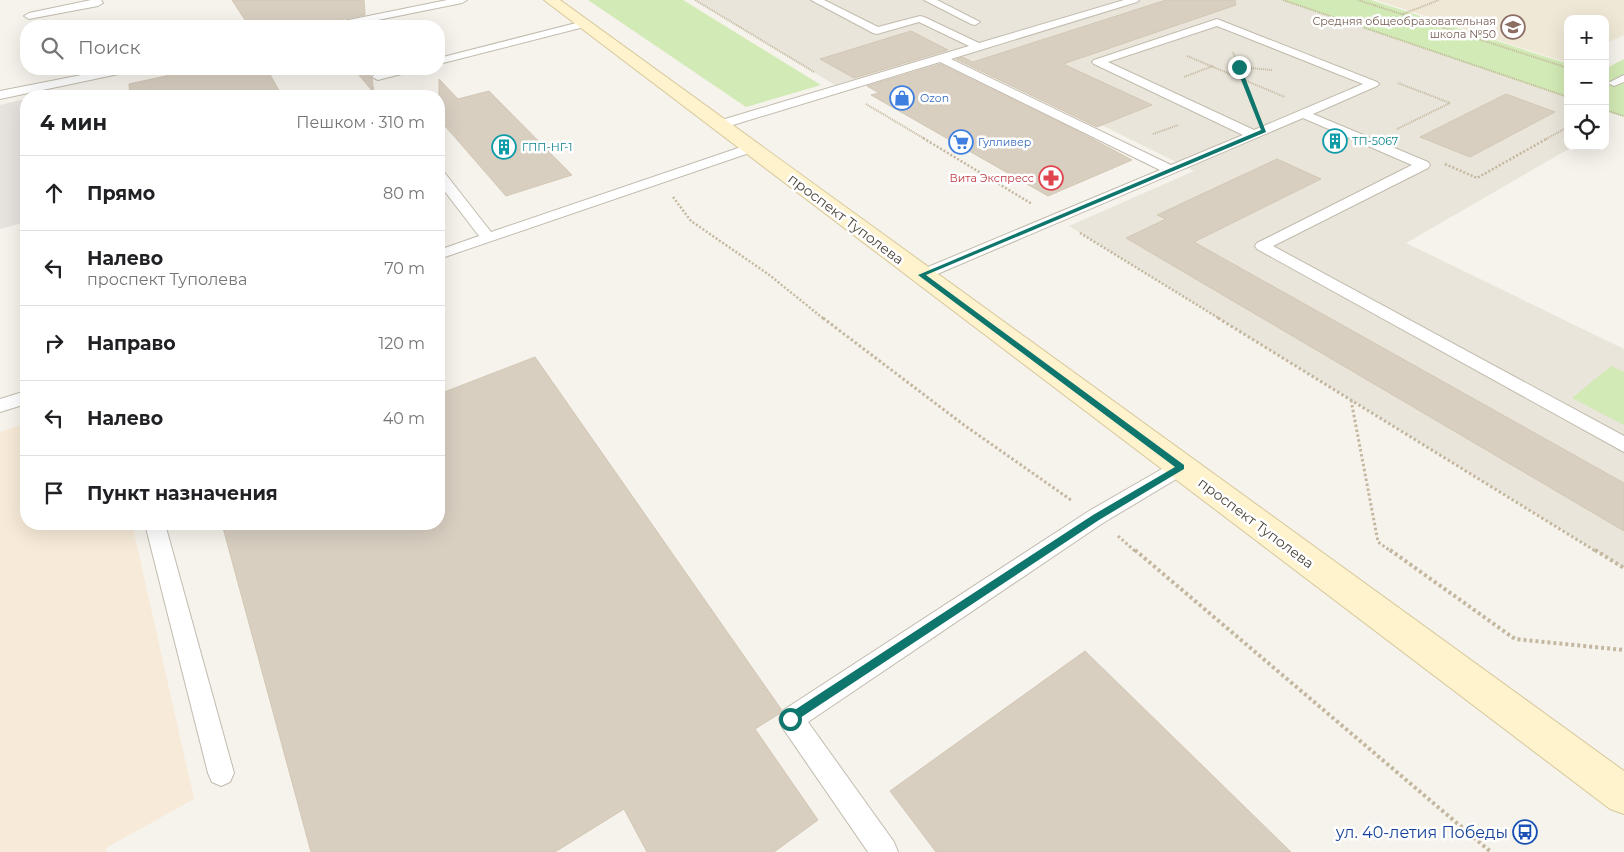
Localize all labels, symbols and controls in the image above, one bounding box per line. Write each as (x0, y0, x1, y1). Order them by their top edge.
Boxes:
place label: Средняя общеобразовательная школа №50 (1312, 14, 1496, 41)
school or university icon: Средняя общеобразовательная школа №50 (1500, 14, 1526, 40)
map controls (1564, 15, 1609, 150)
button: + (1564, 15, 1609, 60)
search box (20, 20, 445, 75)
icon: search (38, 34, 66, 62)
text: Поиск (78, 36, 141, 59)
route end (1228, 56, 1251, 79)
button: − (1564, 60, 1609, 105)
shop icon: Ozon (889, 85, 915, 111)
place label: Ozon (920, 91, 949, 105)
button: locate (1564, 105, 1609, 150)
text: 4 мин (40, 110, 107, 135)
text: Пешком · 310 m (296, 113, 425, 132)
building icon: ТП-5067 (1322, 128, 1348, 154)
supermarket icon: Гулливер (948, 129, 974, 155)
building icon: ГПП-НГ-1 (491, 134, 517, 160)
place label: ТП-5067 (1352, 134, 1398, 148)
place label: Гулливер (978, 135, 1031, 149)
place label: ГПП-НГ-1 (522, 140, 572, 154)
pharmacy icon: Вита Экспресс (1038, 165, 1064, 191)
street label: проспект Туполева (785, 170, 907, 268)
place label: Вита Экспресс (949, 171, 1034, 185)
icon: ahead (40, 179, 68, 207)
text: Прямо (87, 182, 155, 205)
text: 80 m (383, 184, 425, 203)
text: Налево (87, 247, 163, 270)
icon: left (40, 254, 68, 282)
text: 70 m (384, 259, 425, 278)
text: проспект Туполева (87, 270, 247, 289)
icon: right (40, 329, 68, 357)
text: Направо (87, 332, 176, 355)
text: 120 m (378, 334, 425, 353)
icon: left (40, 404, 68, 432)
text: Налево (87, 407, 163, 430)
text: 40 m (383, 409, 425, 428)
street label: проспект Туполева (1195, 474, 1317, 572)
icon: arrive (40, 479, 68, 507)
text: Пункт назначения (87, 482, 278, 505)
route start (779, 708, 802, 731)
bus stop icon: ул. 40-летия Победы (1512, 819, 1538, 845)
place label: ул. 40-летия Победы (1335, 823, 1508, 842)

